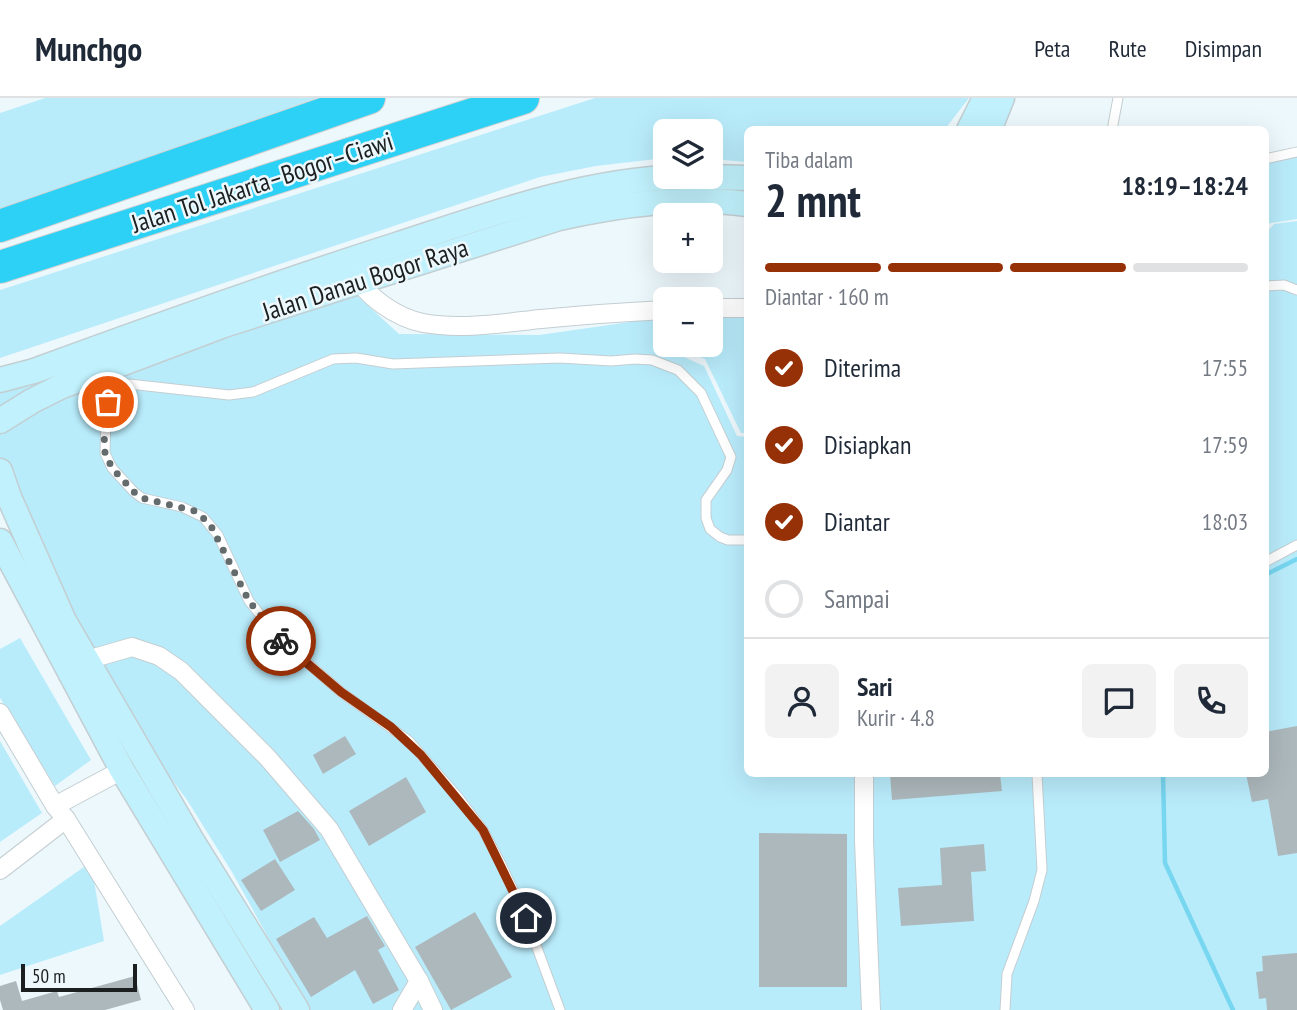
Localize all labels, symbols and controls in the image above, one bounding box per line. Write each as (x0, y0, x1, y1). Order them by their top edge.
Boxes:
text: Munchgo (35, 27, 142, 70)
text: Peta (1034, 33, 1070, 64)
text: Rute (1108, 33, 1147, 64)
text: Disimpan (1185, 33, 1262, 64)
map controls (653, 119, 723, 357)
button: layers (653, 119, 723, 189)
street label: Jalan Tol Jakarta–Bogor–Ciawi (126, 124, 397, 240)
text: Tiba dalam (765, 145, 853, 174)
text: 18:19–18:24 (1121, 169, 1248, 202)
text: 2 mnt (765, 170, 861, 230)
button: + (653, 203, 723, 273)
street label: Jalan Danau Bogor Raya (257, 230, 472, 328)
text: Diantar · 160 m (765, 282, 889, 311)
button: − (653, 287, 723, 357)
icon: check (765, 349, 803, 387)
text: Diterima (824, 351, 901, 384)
text: 17:55 (1202, 353, 1248, 382)
pin (78, 372, 138, 432)
icon: bag (89, 383, 127, 421)
icon: check (765, 426, 803, 464)
text: Disiapkan (824, 428, 911, 461)
text: 17:59 (1202, 430, 1248, 459)
icon: check (765, 503, 803, 541)
text: Diantar (824, 505, 890, 538)
text: 18:03 (1202, 507, 1248, 536)
text: Sampai (824, 582, 890, 615)
courier (246, 606, 316, 676)
icon: bike (262, 622, 300, 660)
button: person (765, 664, 839, 738)
button: chat (1082, 664, 1156, 738)
button: phone (1174, 664, 1248, 738)
text: Sari (857, 670, 893, 703)
text: Kurir · 4.8 (857, 703, 935, 732)
pin (496, 888, 556, 948)
icon: home (507, 899, 545, 937)
scale bar (21, 961, 136, 993)
text: 50 m (32, 964, 66, 988)

